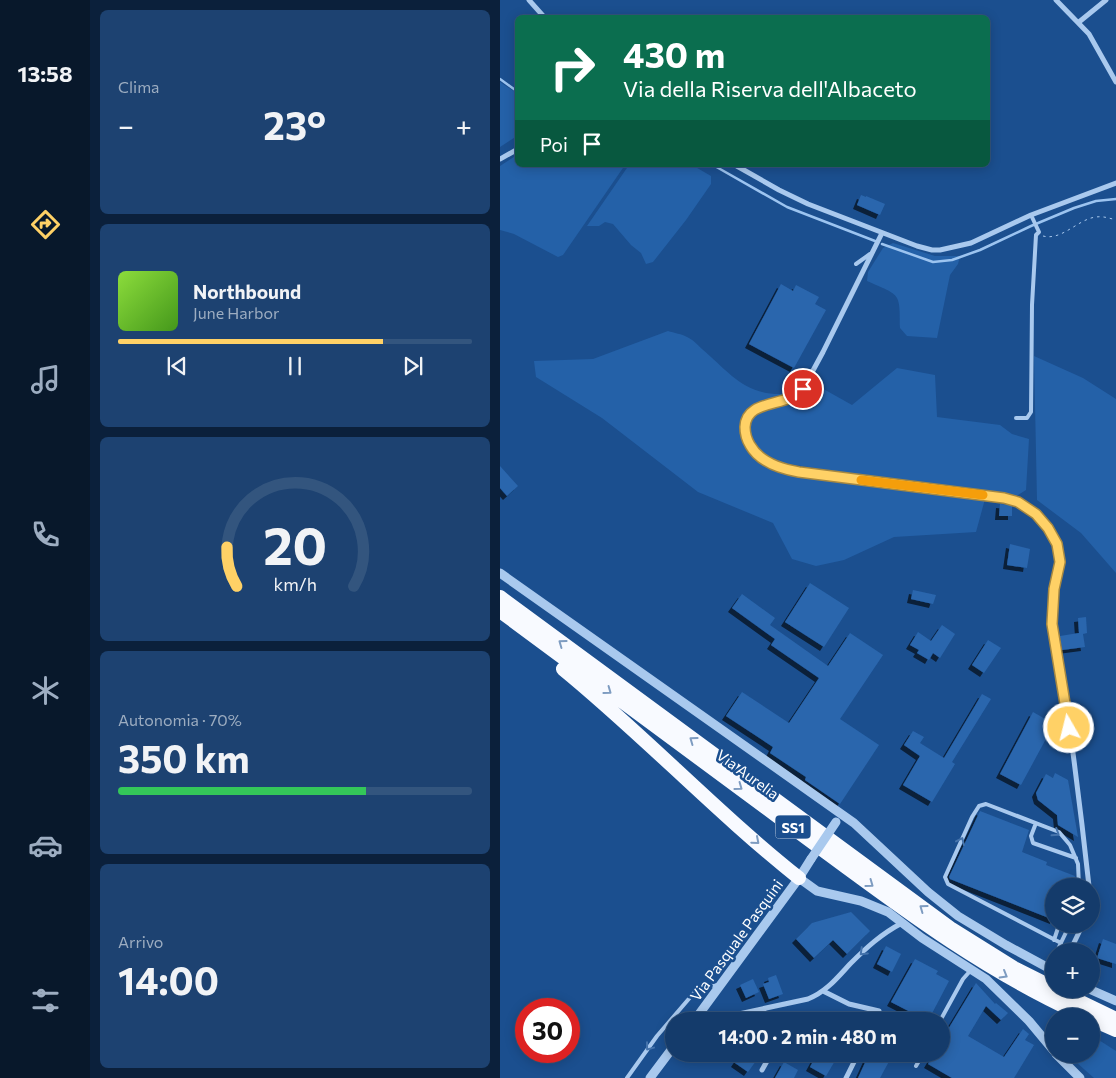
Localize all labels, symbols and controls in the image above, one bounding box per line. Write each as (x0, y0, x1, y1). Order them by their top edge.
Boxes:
text: 430 m (623, 32, 725, 75)
icon: right (540, 35, 605, 100)
text: 13:58 (17, 60, 73, 87)
text: Via della Riserva dell'Albaceto (623, 75, 917, 102)
text: Clima (118, 77, 159, 96)
text: 23° (263, 101, 326, 148)
text: − (118, 108, 134, 142)
text: + (456, 108, 472, 142)
icon: arrive (578, 130, 606, 158)
text: Poi (540, 133, 568, 156)
icon: directions (28, 207, 63, 242)
text: Northbound (193, 280, 301, 303)
text: June Harbor (193, 303, 279, 322)
icon: previous (163, 352, 191, 380)
icon: pause (281, 352, 309, 380)
icon: next (399, 352, 427, 380)
icon: music (28, 362, 63, 397)
pin (782, 368, 824, 410)
icon: arrive (789, 375, 817, 403)
text: 20 (263, 512, 327, 576)
icon: phone (28, 517, 63, 552)
text: km/h (273, 573, 317, 595)
one-way arrow (558, 640, 568, 649)
icon: climate (28, 673, 63, 708)
one-way arrow (602, 685, 612, 694)
position arrow (1042, 701, 1094, 753)
text: Autonomia · 70% (118, 710, 242, 729)
text: 350 km (118, 734, 250, 781)
one-way arrow (690, 737, 699, 745)
street label: Via Aurelia (713, 745, 783, 803)
one-way arrow (733, 782, 742, 790)
road number: SS1 (776, 816, 810, 839)
one-way arrow (1050, 827, 1060, 836)
icon: car (28, 828, 63, 863)
one-way arrow (750, 835, 759, 844)
one-way arrow (955, 837, 966, 846)
street label: Via Pasquale Pasquini (686, 876, 786, 1004)
one-way arrow (864, 878, 874, 887)
map controls (1045, 878, 1100, 1063)
button: layers (1045, 878, 1100, 933)
one-way arrow (919, 905, 929, 914)
text: Arrivo (118, 932, 163, 951)
button: + (1045, 943, 1100, 998)
one-way arrow (859, 946, 868, 955)
text: 14:00 (118, 956, 219, 1003)
one-way arrow (999, 968, 1008, 978)
icon: filters (28, 983, 63, 1018)
speed limit sign: 30 (515, 998, 580, 1063)
button: − (1045, 1008, 1100, 1063)
text: 14:00 · 2 min · 480 m (718, 1025, 897, 1048)
one-way arrow (646, 1041, 655, 1051)

